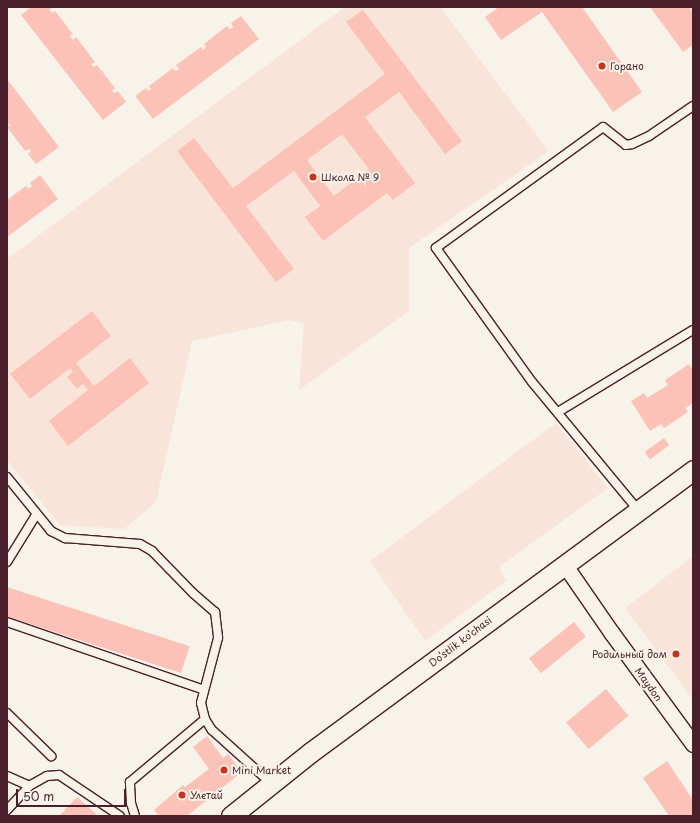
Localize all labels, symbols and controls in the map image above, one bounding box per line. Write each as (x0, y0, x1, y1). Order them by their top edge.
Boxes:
place label: Горано (610, 60, 644, 72)
marker: Горано (597, 61, 607, 71)
place label: Школа № 9 (321, 171, 379, 183)
marker: Школа № 9 (308, 172, 318, 182)
street label: Do‘stlik ko‘chasi (426, 613, 494, 669)
place label: Родильный дом (591, 648, 667, 660)
marker: Родильный дом (670, 648, 682, 660)
street label: Maydon (633, 665, 665, 703)
place label: Mini Market (232, 764, 291, 776)
marker: Mini Market (219, 765, 229, 775)
scale bar (18, 781, 128, 807)
text: 50 m (23, 787, 54, 805)
place label: Улетай (190, 789, 223, 801)
marker: Улетай (177, 790, 187, 800)

